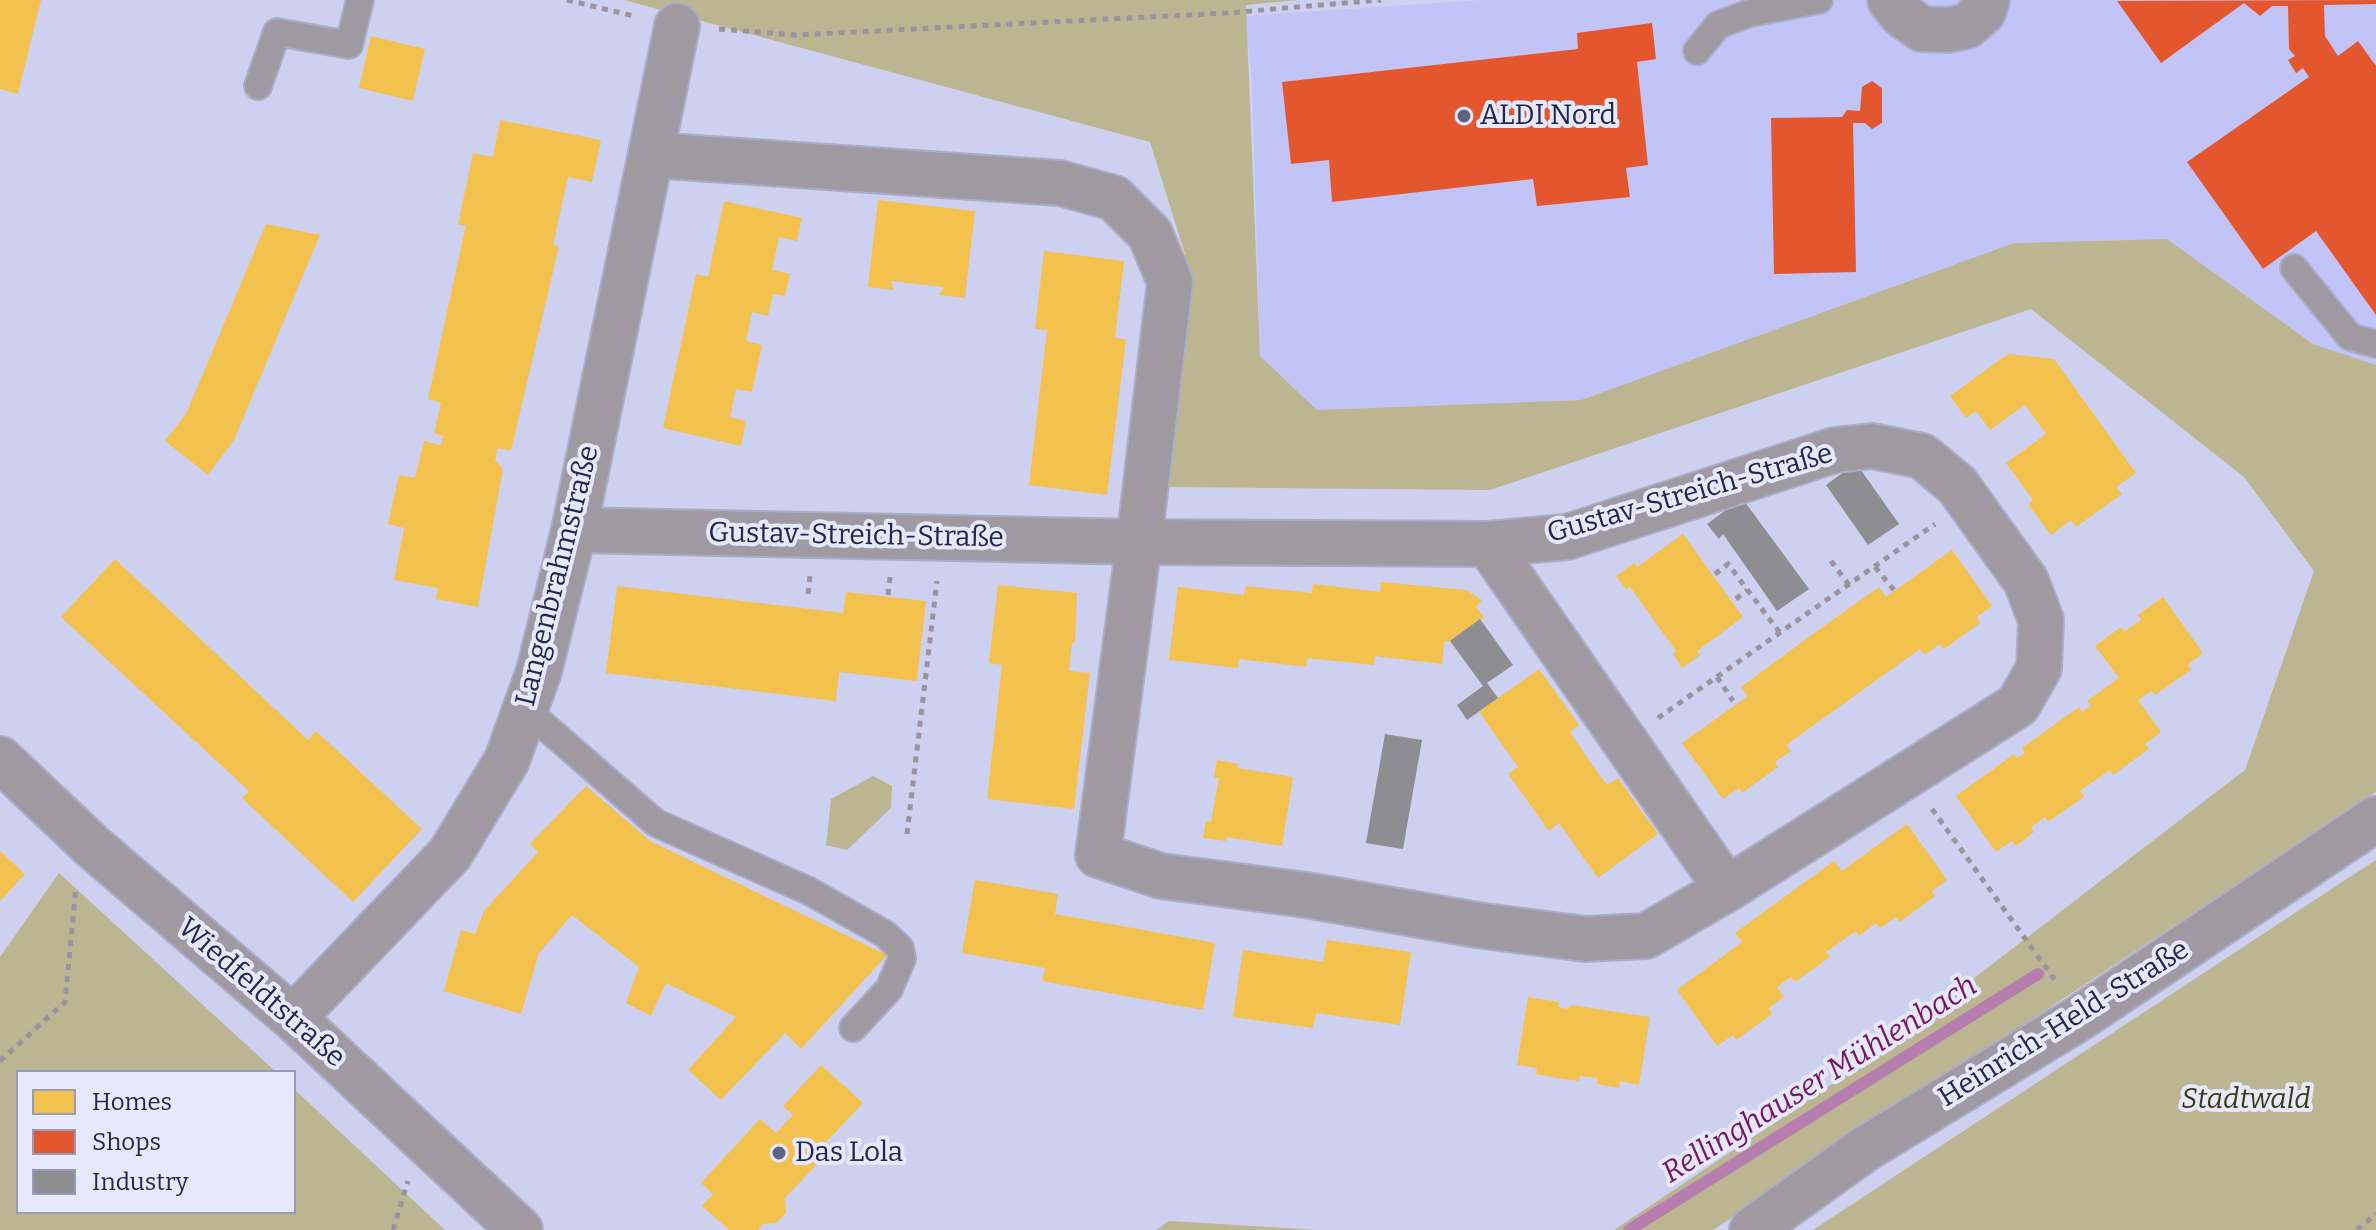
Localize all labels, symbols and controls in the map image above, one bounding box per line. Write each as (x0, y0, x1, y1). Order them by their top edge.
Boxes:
place label: ALDI Nord (1480, 99, 1616, 133)
marker: ALDI Nord (1455, 107, 1473, 125)
street label: Gustav-Streich-Straße (1543, 437, 1837, 551)
street label: Langenbrahmstraße (509, 442, 607, 710)
street label: Gustav-Streich-Straße (708, 517, 1004, 555)
street label: Wiedfeldtstraße (171, 911, 351, 1075)
street label: Heinrich-Held-Straße (1933, 933, 2195, 1115)
water label: Rellinghauser Mühlenbach (1656, 968, 1984, 1192)
legend (16, 1070, 296, 1214)
park label: Stadtwald (2181, 1083, 2311, 1117)
text: Homes (92, 1088, 172, 1116)
text: Shops (92, 1128, 161, 1156)
place label: Das Lola (795, 1136, 903, 1170)
marker: Das Lola (770, 1144, 788, 1162)
text: Industry (92, 1168, 189, 1196)

